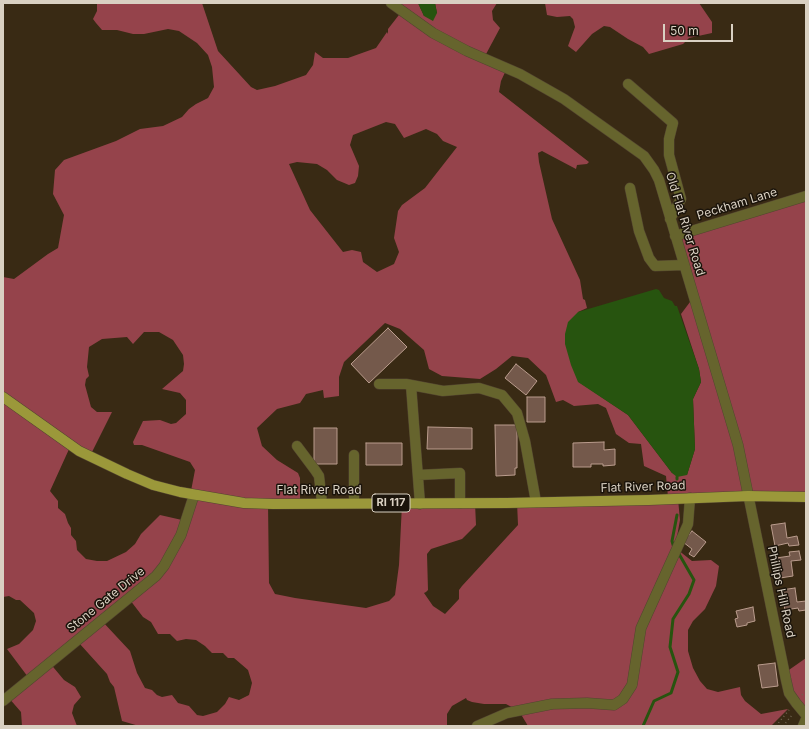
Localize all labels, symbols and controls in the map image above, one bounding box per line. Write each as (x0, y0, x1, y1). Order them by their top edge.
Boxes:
scale bar (665, 16, 735, 42)
text: 50 m (670, 23, 699, 38)
street label: Old Flat River Road (662, 170, 708, 278)
street label: Peckham Lane (695, 185, 779, 223)
street label: Flat River Road (600, 478, 686, 496)
street label: Flat River Road (276, 483, 362, 497)
road number: RI 117 (372, 494, 410, 512)
street label: Phillips Hill Road (764, 545, 798, 639)
street label: Stone Gate Drive (64, 564, 148, 636)

